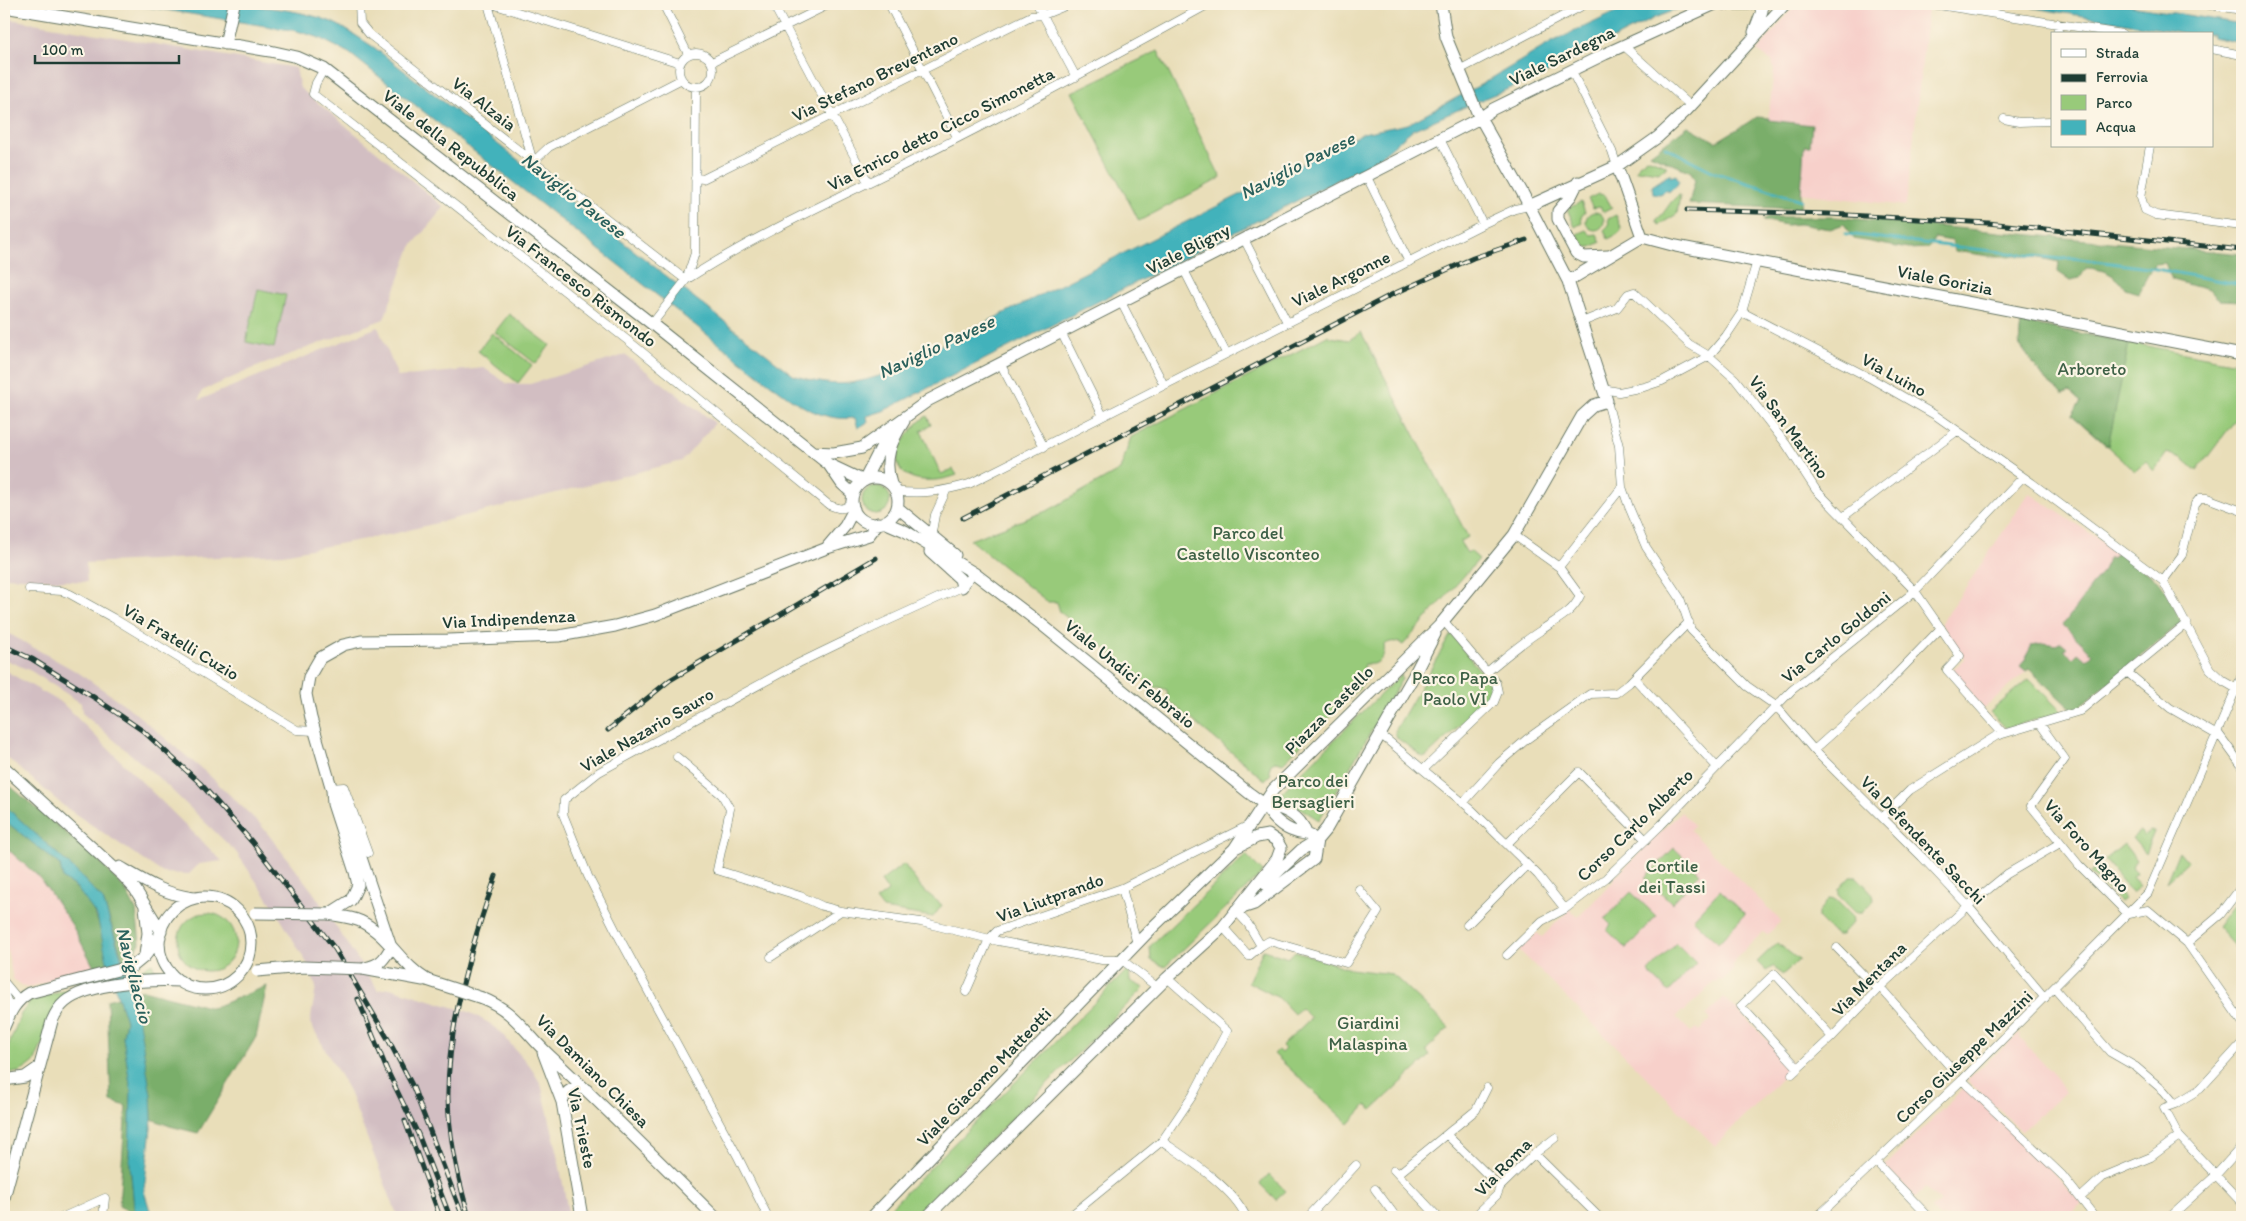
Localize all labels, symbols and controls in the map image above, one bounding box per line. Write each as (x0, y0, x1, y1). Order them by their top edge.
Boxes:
street label: Viale Sardegna (1506, 21, 1619, 91)
street label: Via Stefano Breventano (788, 27, 962, 127)
scale bar (35, 32, 179, 64)
legend (2051, 32, 2214, 148)
text: 100 m (42, 41, 84, 59)
text: Strada (2096, 44, 2140, 62)
street label: Via Enrico detto Cicco Simonetta (824, 62, 1059, 196)
text: Ferrovia (2096, 68, 2148, 86)
street label: Via Alzaia (447, 72, 521, 136)
street label: Viale della Repubblica (378, 85, 524, 206)
text: Parco (2096, 94, 2132, 112)
text: Acqua (2096, 118, 2137, 136)
water label: Naviglio Pavese (1236, 126, 1359, 204)
water label: Naviglio Pavese (517, 148, 631, 244)
street label: Viale Bligny (1143, 218, 1234, 279)
street label: Via Francesco Rismondo (501, 220, 661, 352)
street label: Viale Argonne (1288, 246, 1394, 312)
street label: Viale Gorizia (1895, 260, 1995, 300)
water label: Naviglio Pavese (874, 309, 999, 383)
street label: Via Luino (1858, 348, 1930, 402)
park label: Arboreto (2058, 358, 2126, 380)
street label: Via San Martino (1744, 371, 1834, 483)
park label: Parco del Castello Visconteo (1176, 522, 1320, 565)
street label: Via Carlo Goldoni (1777, 586, 1895, 688)
street label: Via Fratelli Cuzio (119, 599, 243, 685)
street label: Via Indipendenza (442, 604, 577, 633)
street label: Viale Undici Febbraio (1060, 615, 1200, 733)
street label: Piazza Castello (1280, 661, 1378, 759)
park label: Parco Papa Paolo VI (1412, 667, 1499, 710)
street label: Viale Nazario Sauro (576, 683, 718, 777)
street label: Corso Carlo Alberto (1572, 764, 1698, 886)
park label: Parco dei Bersaglieri (1271, 770, 1355, 813)
street label: Via Defendente Sacchi (1856, 771, 1990, 909)
street label: Via Foro Magno (2039, 795, 2135, 897)
park label: Cortile dei Tassi (1638, 855, 1706, 898)
street label: Via Liutprando (993, 868, 1107, 928)
water label: Navigliaccio (111, 925, 158, 1027)
street label: Via Mentana (1827, 937, 1911, 1021)
street label: Corso Giuseppe Mazzini (1891, 986, 2037, 1128)
street label: Viale Giacomo Matteotti (912, 1003, 1056, 1151)
street label: Via Damiano Chiesa (532, 1010, 655, 1133)
park label: Giardini Malaspina (1328, 1012, 1408, 1055)
street label: Via Trieste (563, 1086, 601, 1170)
street label: Via Roma (1470, 1133, 1537, 1201)

